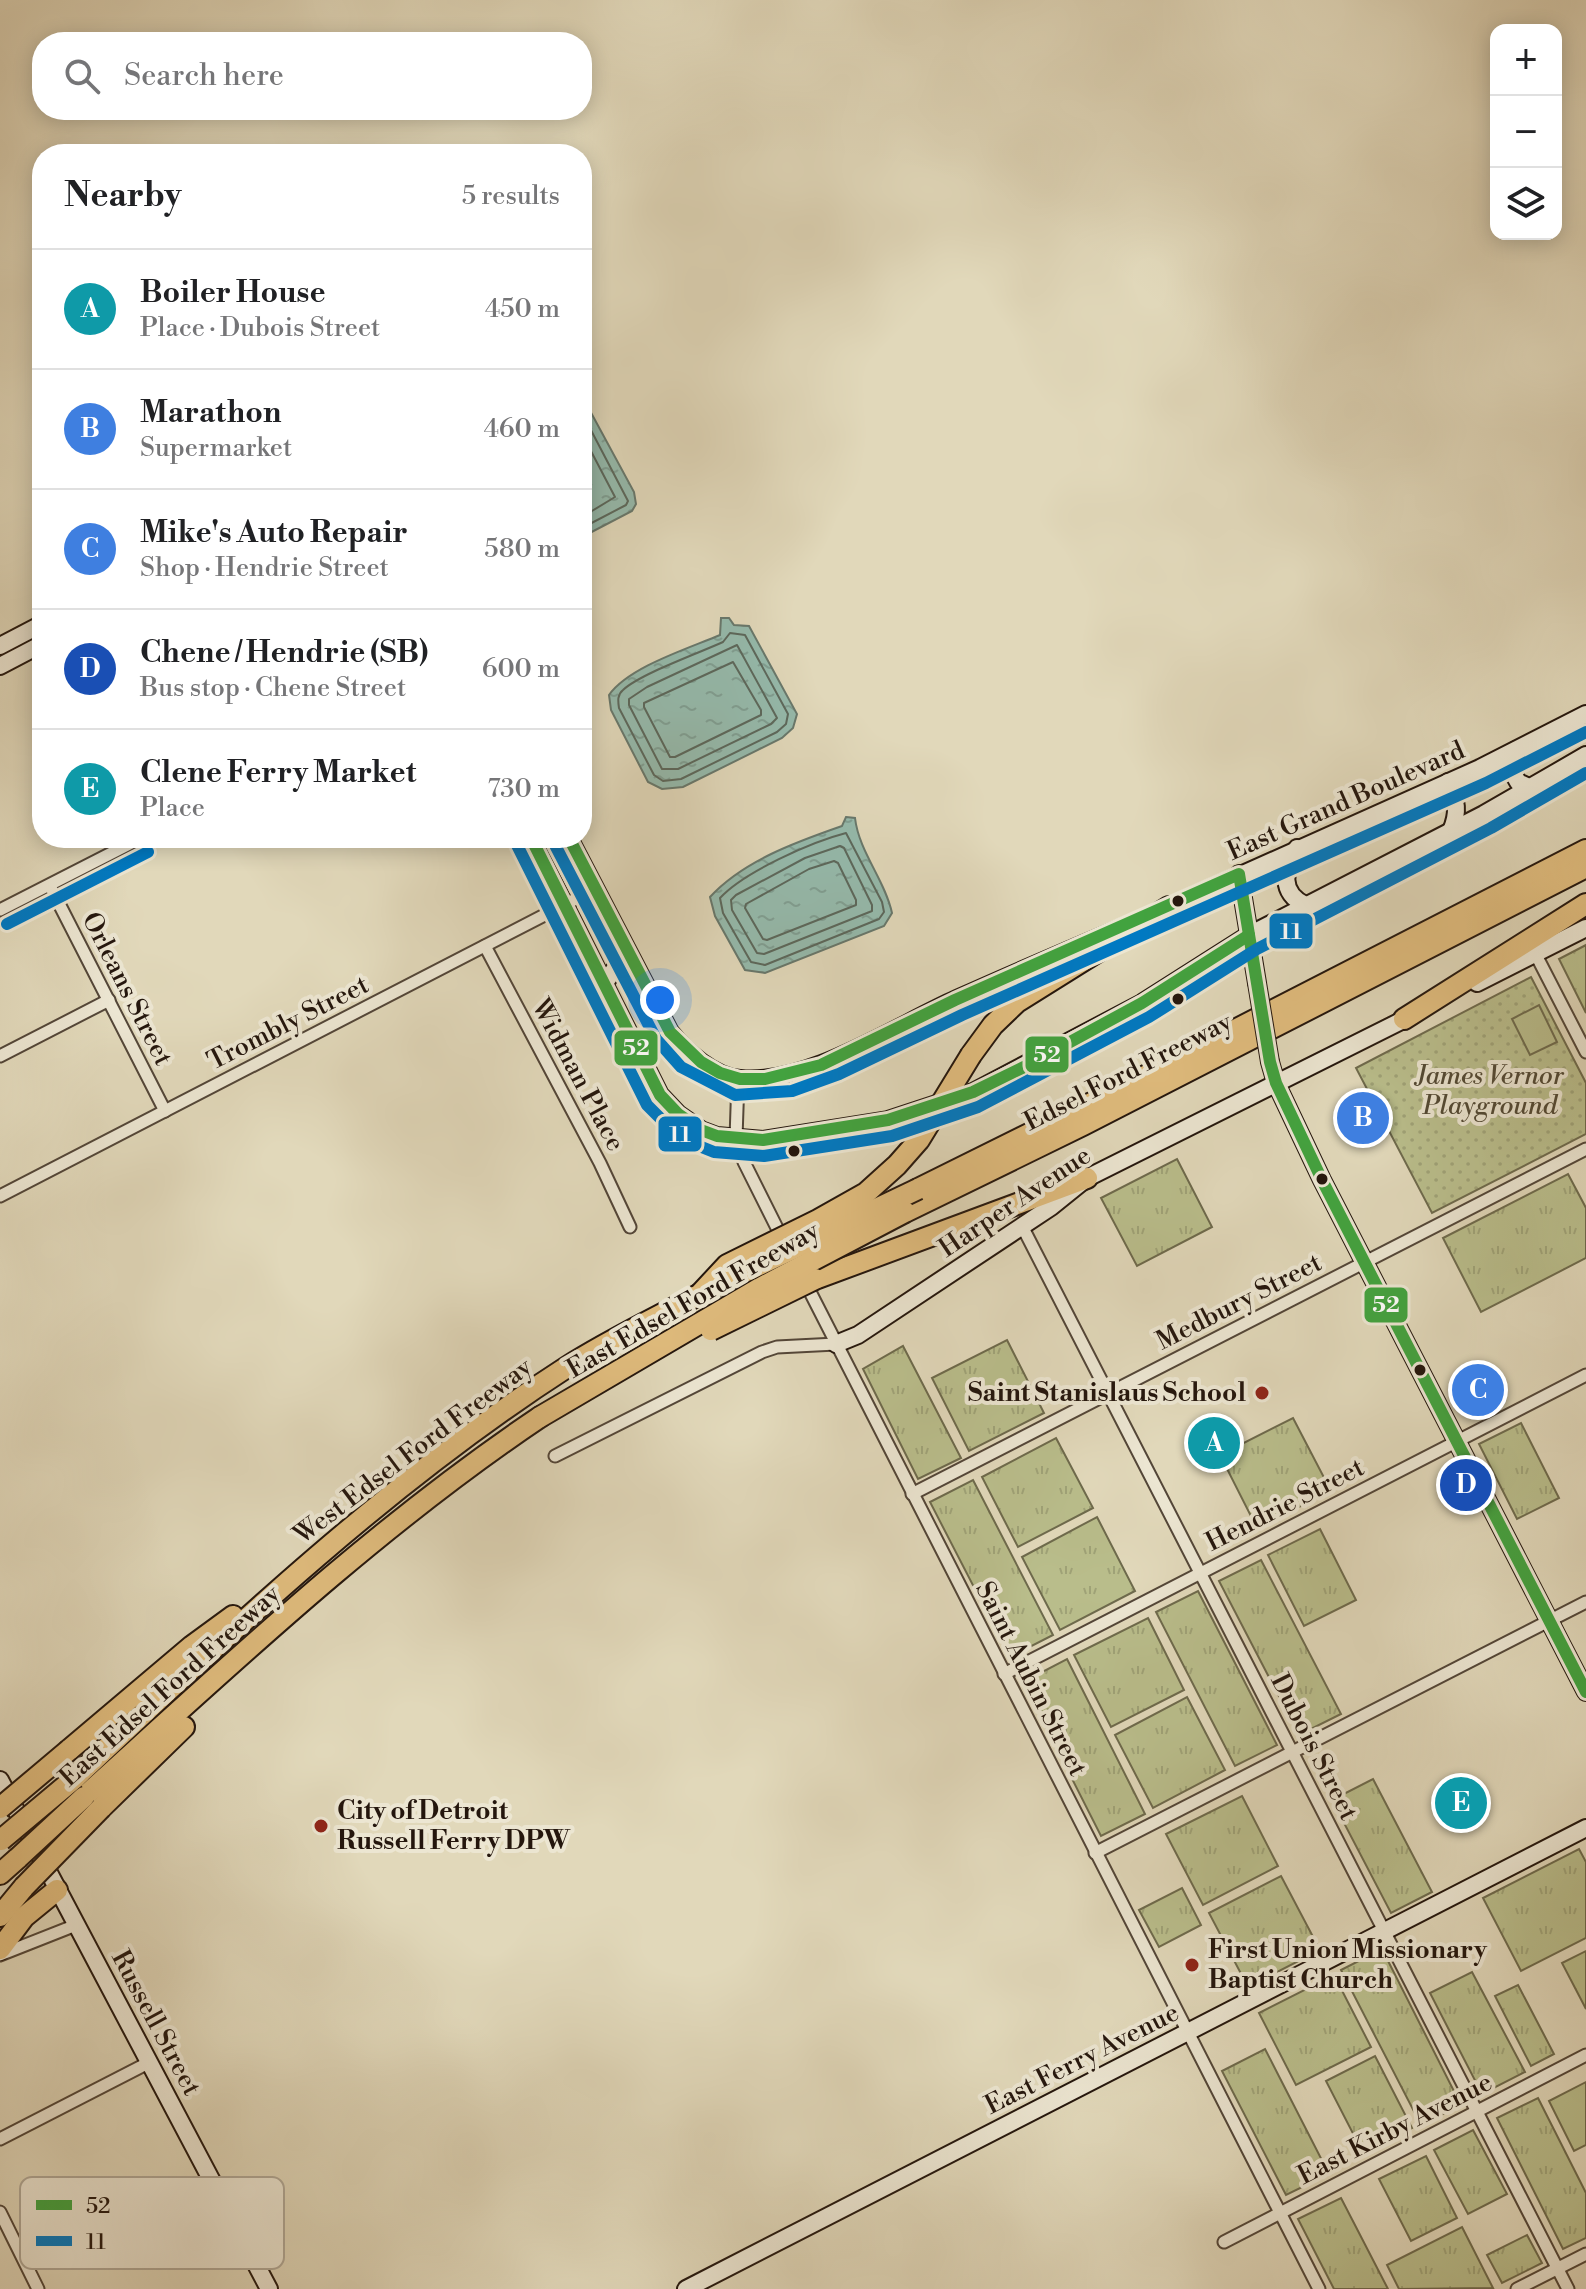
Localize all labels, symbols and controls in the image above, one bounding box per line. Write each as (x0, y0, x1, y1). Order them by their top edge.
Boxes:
map controls (1490, 24, 1562, 240)
button: + (1490, 24, 1562, 96)
search box (32, 32, 592, 120)
icon: search (60, 54, 104, 98)
text: Search here (124, 57, 284, 95)
button: − (1490, 96, 1562, 168)
button: layers (1490, 168, 1562, 240)
text: Nearby (64, 175, 182, 217)
text: 5 results (462, 180, 560, 212)
text: Boiler House (140, 274, 326, 312)
text: A (81, 293, 99, 325)
text: 450 m (485, 293, 560, 325)
text: Place · Dubois Street (140, 312, 380, 344)
text: Marathon (140, 394, 281, 432)
text: B (80, 413, 100, 445)
text: 460 m (483, 413, 560, 445)
text: Supermarket (140, 432, 292, 464)
text: Mike's Auto Repair (140, 514, 408, 552)
text: C (81, 533, 99, 565)
text: 580 m (484, 533, 560, 565)
text: Shop · Hendrie Street (140, 552, 389, 584)
text: Chene / Hendrie (SB) (140, 634, 428, 672)
text: D (80, 653, 100, 685)
text: 600 m (482, 653, 560, 685)
text: Bus stop · Chene Street (140, 672, 406, 704)
street label: East Grand Boulevard (1222, 734, 1470, 868)
text: Clene Ferry Market (140, 754, 416, 792)
text: E (81, 773, 99, 805)
text: 730 m (487, 773, 560, 805)
text: Place (140, 792, 205, 824)
unlabelled marker (1170, 893, 1186, 909)
street label: Orleans Street (75, 907, 179, 1071)
line badge: 11 (1268, 912, 1314, 950)
text: 11 (1280, 919, 1302, 946)
street label: Trombly Street (202, 969, 374, 1077)
your location (640, 980, 680, 1020)
unlabelled marker (1170, 991, 1186, 1007)
street label: Widman Place (524, 993, 631, 1157)
street label: Edsel Ford Freeway (1019, 1006, 1238, 1138)
line badge: 52 (613, 1029, 659, 1067)
text: 52 (622, 1035, 650, 1062)
line badge: 52 (1024, 1035, 1070, 1074)
text: 52 (1033, 1042, 1061, 1069)
park label: James Vernor Playground (1413, 1060, 1565, 1122)
pin: B (1337, 1088, 1389, 1148)
line badge: 11 (657, 1115, 703, 1153)
text: 11 (669, 1122, 691, 1149)
street label: Harper Avenue (933, 1139, 1097, 1265)
unlabelled marker (786, 1143, 802, 1159)
unlabelled marker (1314, 1171, 1330, 1187)
street label: East Edsel Ford Freeway (561, 1214, 825, 1385)
street label: Medbury Street (1151, 1247, 1327, 1357)
line badge: 52 (1363, 1286, 1409, 1324)
text: 52 (1372, 1292, 1400, 1319)
street label: West Edsel Ford Freeway (287, 1351, 539, 1552)
pin: C (1452, 1360, 1504, 1420)
unlabelled marker (1412, 1362, 1428, 1378)
place label: Saint Stanislaus School (968, 1377, 1246, 1409)
marker: Saint Stanislaus School (1253, 1384, 1271, 1402)
pin: A (1188, 1413, 1240, 1473)
street label: Hendrie Street (1200, 1451, 1370, 1559)
pin: D (1440, 1455, 1492, 1515)
street label: Saint Aubin Street (968, 1576, 1094, 1782)
street label: East Edsel Ford Freeway (53, 1578, 287, 1794)
street label: Dubois Street (1263, 1668, 1365, 1826)
pin: E (1435, 1773, 1487, 1833)
place label: City of Detroit Russell Ferry DPW (337, 1795, 571, 1857)
marker: City of Detroit Russell Ferry DPW (312, 1817, 330, 1835)
place label: First Union Missionary Baptist Church (1208, 1934, 1488, 1996)
street label: Russell Street (104, 1945, 208, 2101)
marker: First Union Missionary Baptist Church (1183, 1956, 1201, 1974)
street label: East Ferry Avenue (980, 1996, 1184, 2122)
street label: East Kirby Avenue (1292, 2066, 1498, 2192)
legend (20, 2177, 284, 2269)
text: 52 (86, 2193, 111, 2220)
text: 11 (86, 2229, 106, 2256)

